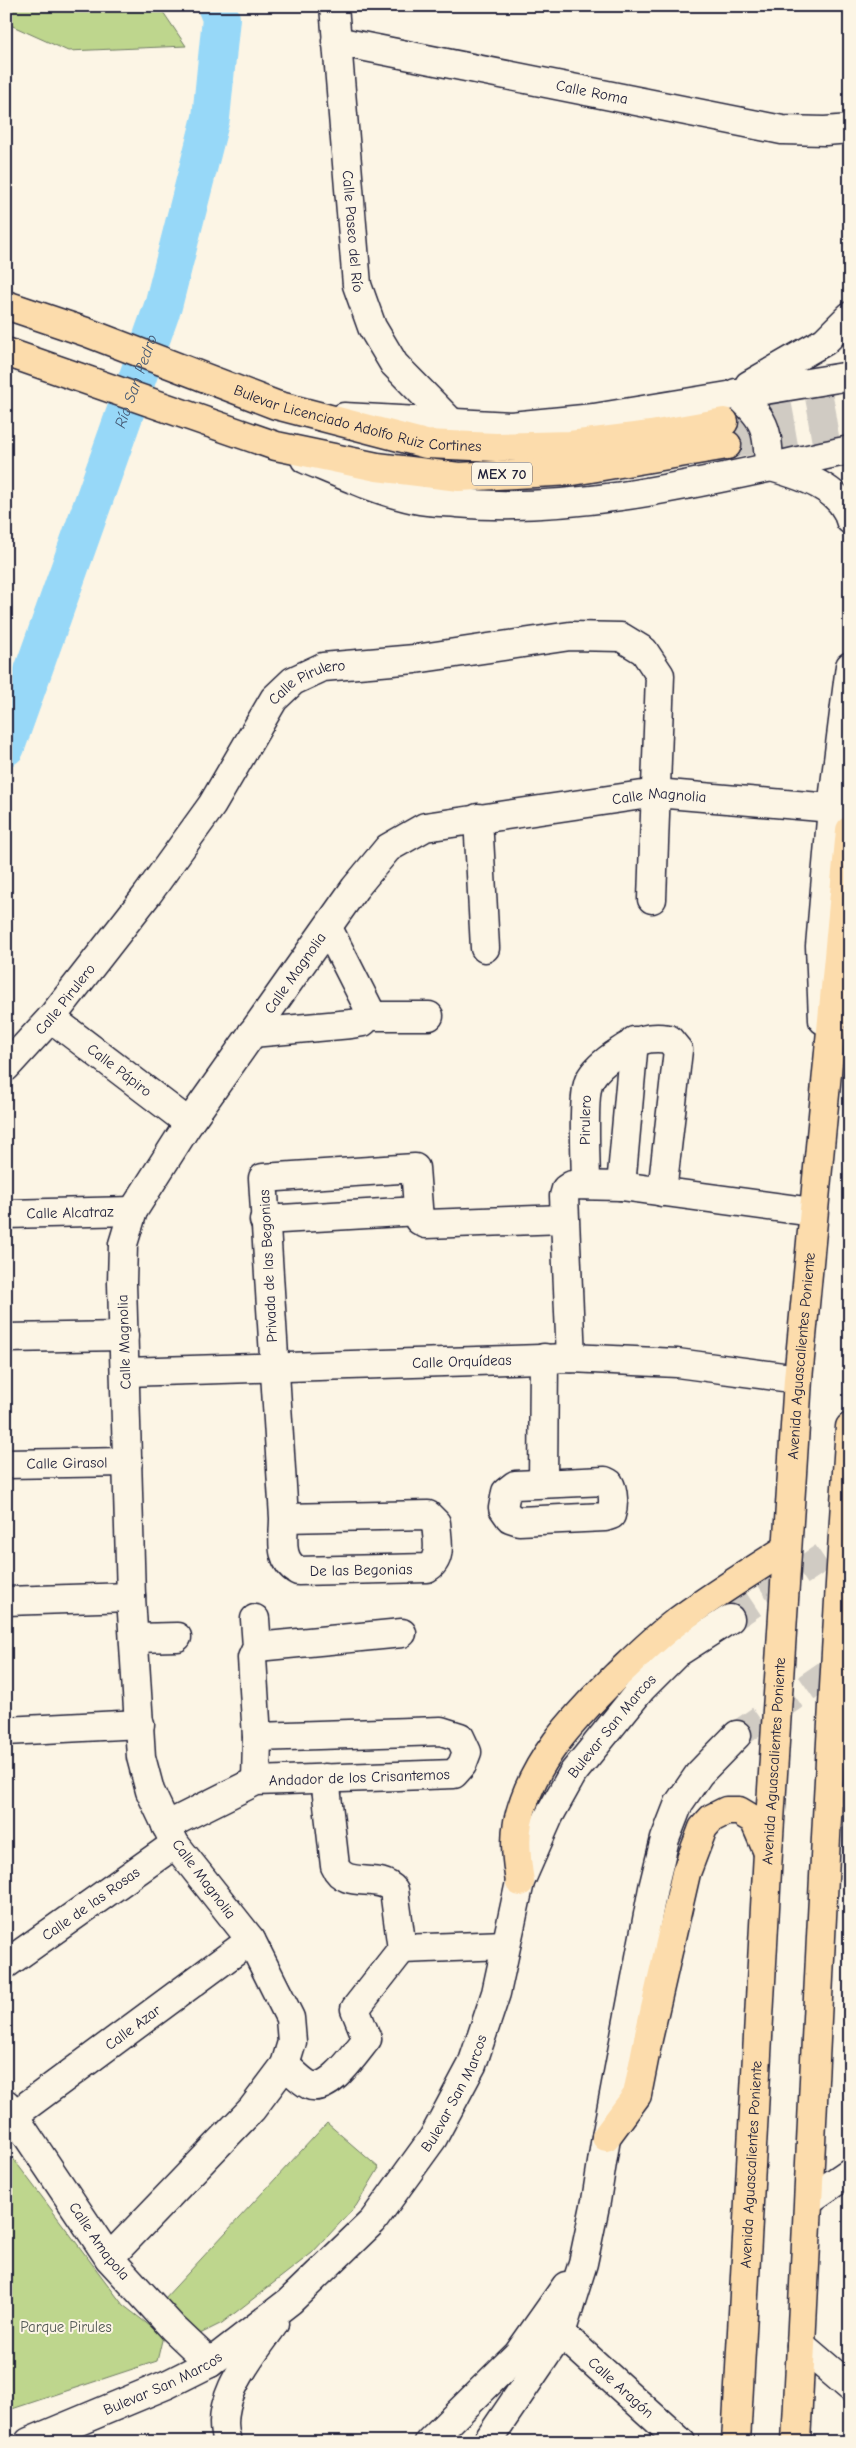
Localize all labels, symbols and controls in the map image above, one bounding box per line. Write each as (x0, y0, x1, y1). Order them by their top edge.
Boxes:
street label: Calle Roma (554, 76, 629, 108)
street label: Calle Paseo del Río (339, 170, 368, 295)
water label: Río San Pedro (111, 332, 161, 431)
street label: Bulevar Licenciado Adolfo Ruiz Cortines (231, 381, 482, 455)
road number: MEX 70 (472, 462, 532, 486)
street label: Calle Pirulero (265, 656, 346, 709)
street label: Calle Magnolia (611, 783, 707, 808)
street label: Calle Magnolia (260, 929, 330, 1017)
street label: Calle Pirulero (31, 960, 99, 1038)
street label: Calle Pápiro (83, 1040, 155, 1100)
street label: Pirulero (576, 1094, 595, 1145)
street label: Privada de las Begonias (255, 1189, 281, 1343)
street label: Calle Alcatraz (26, 1202, 114, 1223)
street label: Avenida Aguascalientes Poniente (784, 1251, 819, 1460)
street label: Calle Magnolia (113, 1294, 135, 1390)
street label: Calle Orquídeas (412, 1351, 512, 1372)
street label: Calle Girasol (26, 1453, 108, 1473)
street label: De las Begonias (310, 1560, 412, 1580)
street label: Avenida Aguascalientes Poniente (758, 1656, 789, 1865)
street label: Bulevar San Marcos (564, 1670, 660, 1781)
street label: Andador de los Crisantemos (268, 1765, 450, 1790)
street label: Calle Magnolia (168, 1836, 240, 1922)
street label: Calle de las Rosas (38, 1863, 143, 1945)
street label: Calle Azar (101, 2001, 164, 2054)
street label: Bulevar San Marcos (417, 2032, 490, 2155)
street label: Avenida Aguascalientes Poniente (736, 2060, 766, 2269)
street label: Calle Amapola (65, 2199, 134, 2284)
park label: Parque Pirules (20, 2318, 112, 2336)
street label: Bulevar San Marcos (101, 2348, 226, 2419)
street label: Calle Aragón (584, 2353, 658, 2422)

